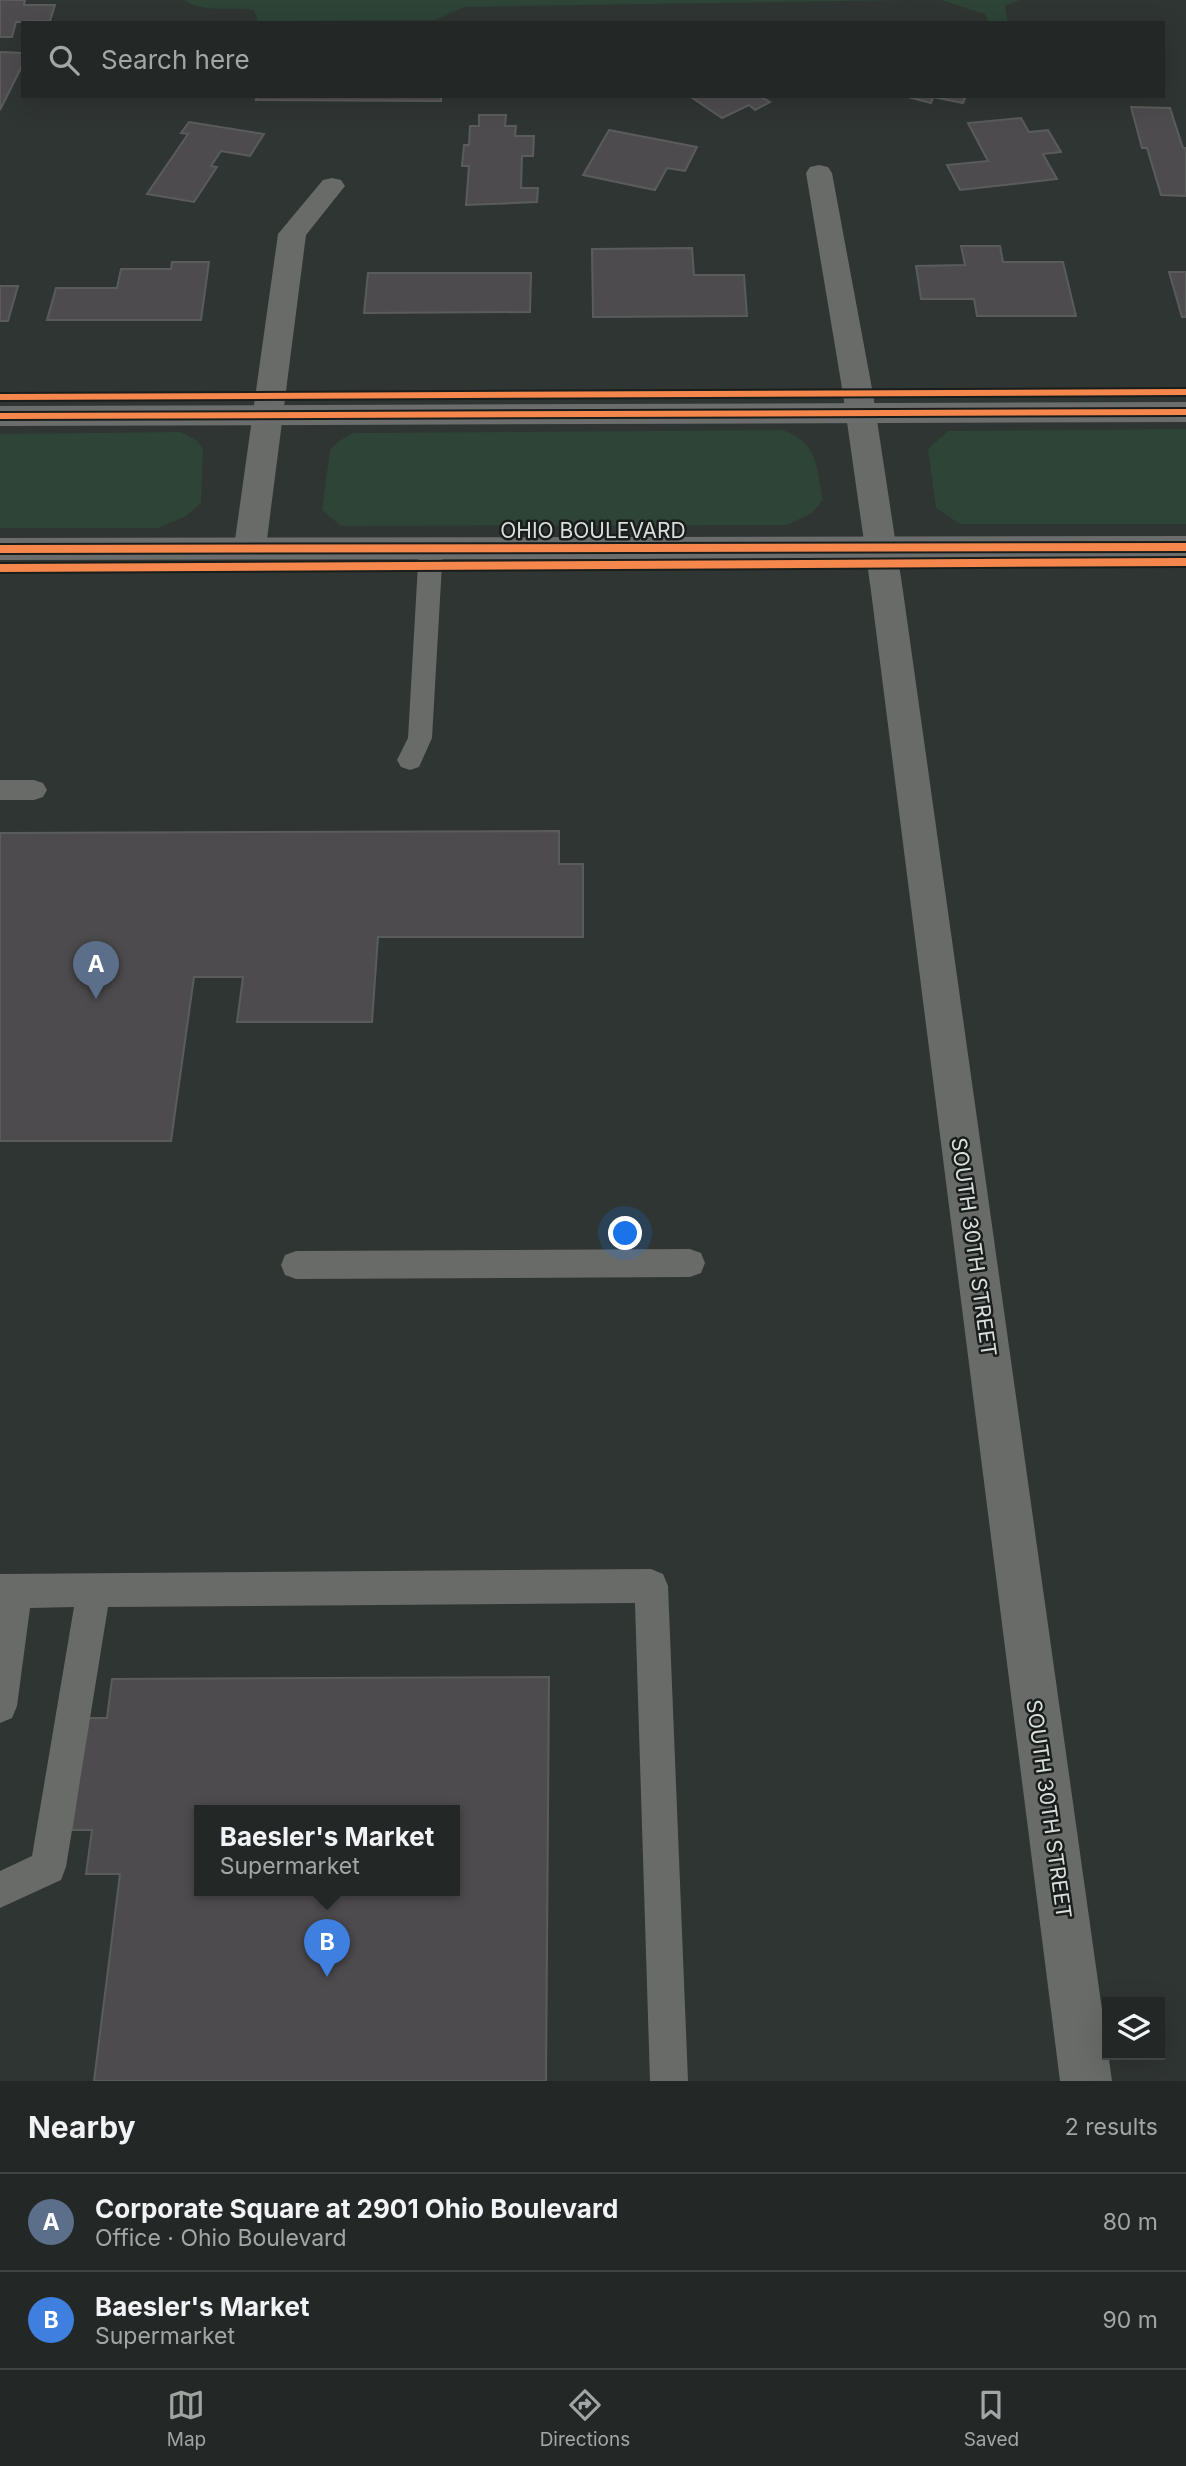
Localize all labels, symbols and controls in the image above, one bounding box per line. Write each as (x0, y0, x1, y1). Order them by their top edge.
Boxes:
search box (21, 21, 1165, 98)
icon: search (45, 41, 83, 79)
text: Search here (101, 44, 250, 75)
street label: OHIO BOULEVARD (500, 518, 686, 543)
pin: A (73, 941, 119, 999)
street label: SOUTH 30TH STREET (946, 1136, 1002, 1358)
your location (608, 1216, 642, 1250)
street label: SOUTH 30TH STREET (1021, 1698, 1077, 1920)
popup (194, 1805, 460, 1896)
text: Baesler's Market (220, 1821, 434, 1852)
text: Supermarket (220, 1852, 360, 1880)
pin: B (304, 1919, 350, 1977)
map controls (1102, 1997, 1165, 2060)
button: layers (1102, 1997, 1165, 2060)
text: Nearby (28, 2109, 136, 2145)
text: 2 results (1065, 2113, 1158, 2141)
text: Corporate Square at 2901 Ohio Boulevard (95, 2193, 618, 2224)
text: A (42, 2208, 60, 2236)
text: 80 m (1103, 2208, 1158, 2236)
text: Office · Ohio Boulevard (95, 2224, 346, 2252)
text: Baesler's Market (95, 2291, 310, 2322)
text: B (43, 2306, 59, 2334)
text: 90 m (1103, 2306, 1158, 2334)
text: Supermarket (95, 2322, 235, 2350)
tab: Map (167, 2386, 206, 2451)
tab: Directions (540, 2386, 630, 2451)
tab: Saved (964, 2386, 1019, 2451)

